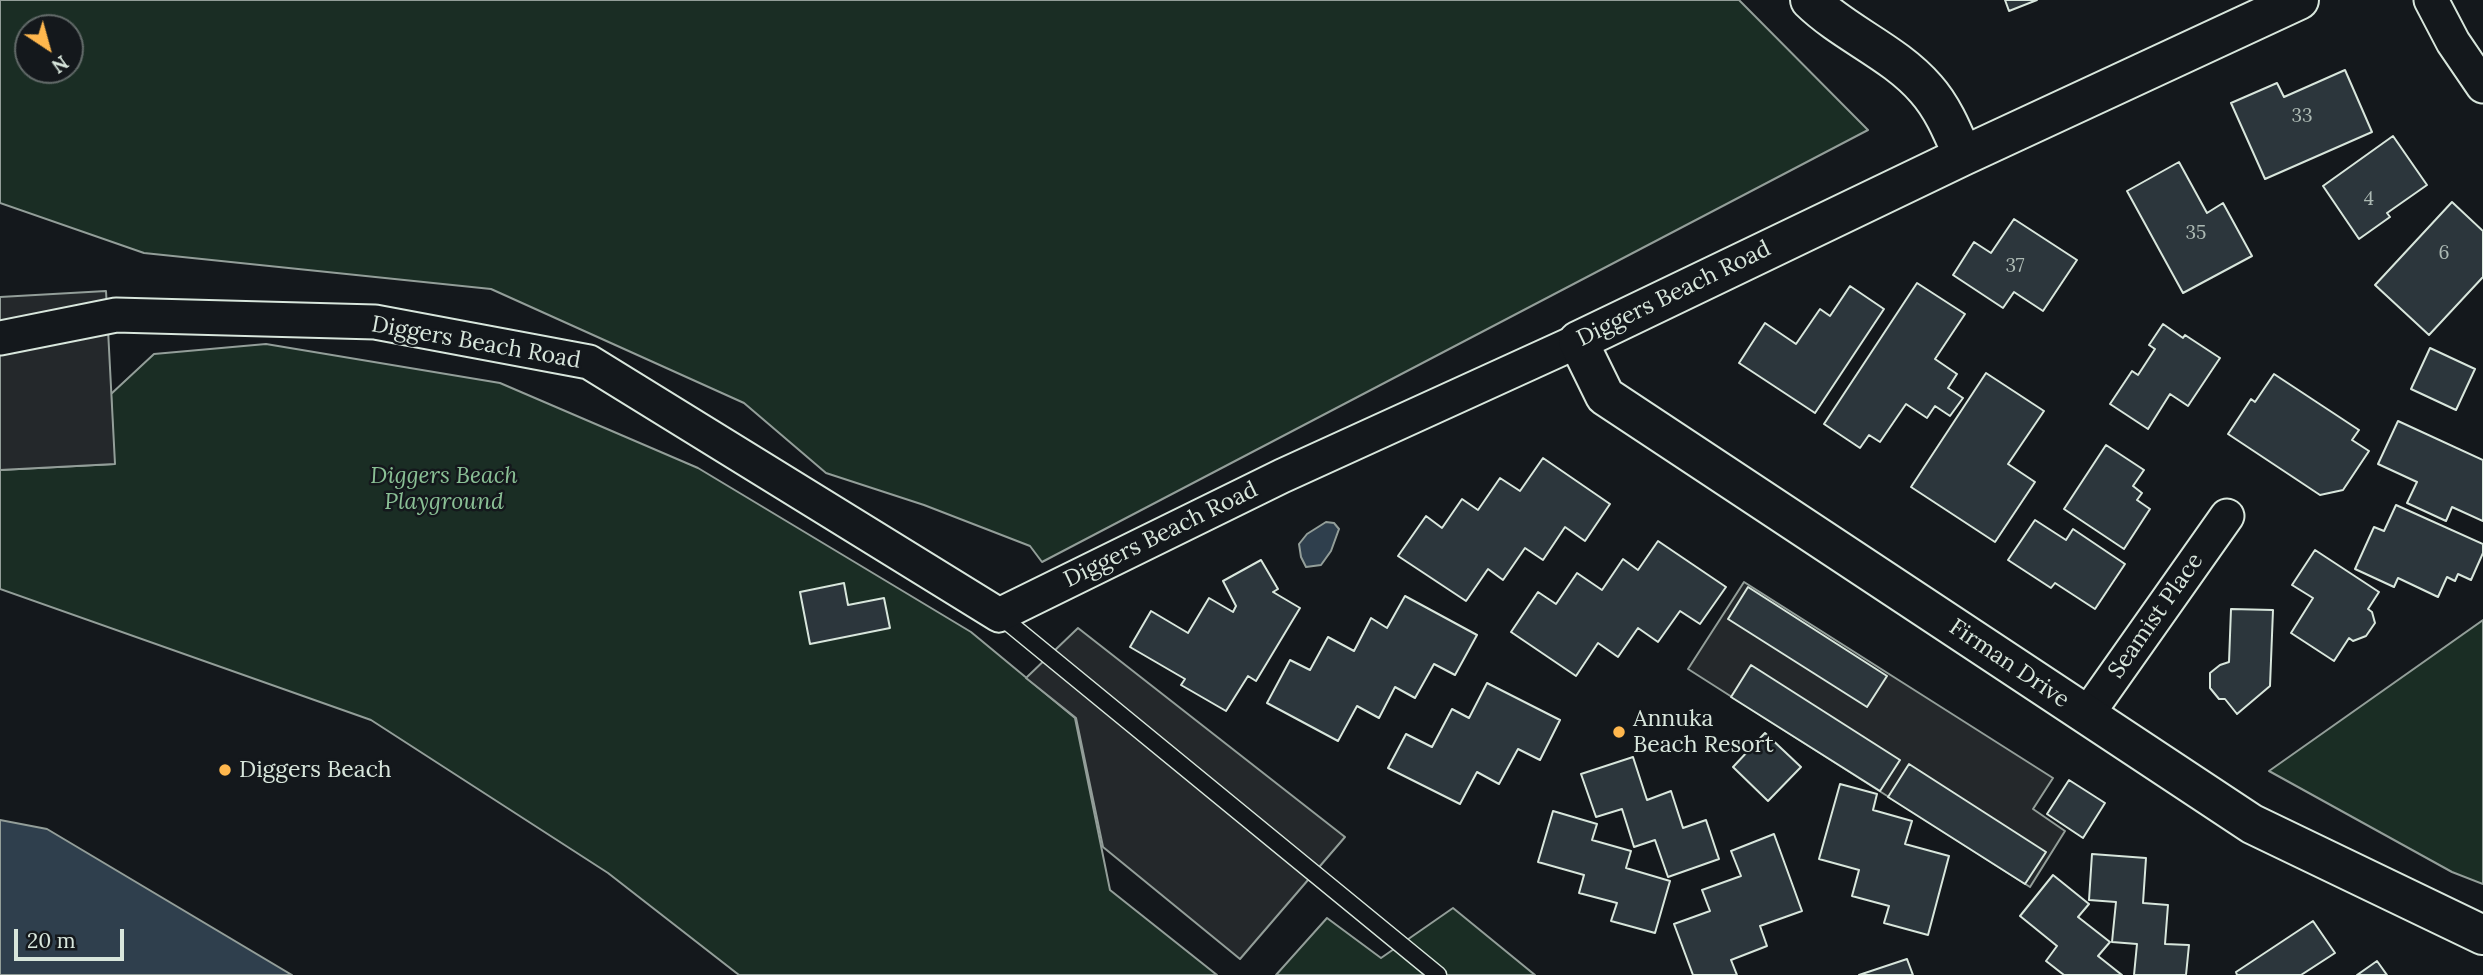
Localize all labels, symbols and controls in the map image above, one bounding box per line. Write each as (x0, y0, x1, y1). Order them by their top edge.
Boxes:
north arrow (14, 14, 84, 84)
text: N (47, 50, 73, 78)
house number: 33 (2291, 106, 2313, 128)
house number: 4 (2364, 189, 2374, 211)
house number: 35 (2186, 223, 2206, 245)
street label: Diggers Beach Road (1573, 235, 1775, 353)
house number: 6 (2439, 243, 2449, 265)
house number: 37 (2006, 256, 2024, 278)
street label: Diggers Beach Road (369, 311, 583, 375)
park label: Diggers Beach Playground (370, 462, 518, 516)
street label: Diggers Beach Road (1060, 476, 1262, 594)
street label: Seamist Place (2103, 548, 2209, 684)
street label: Firman Drive (1944, 614, 2074, 714)
place label: Annuka Beach Resort (1633, 705, 1774, 759)
marker: Annuka Beach Resort (1611, 724, 1627, 740)
place label: Diggers Beach (239, 756, 392, 784)
marker: Diggers Beach (217, 762, 233, 778)
scale bar (18, 916, 128, 960)
text: 20 m (27, 927, 76, 954)

